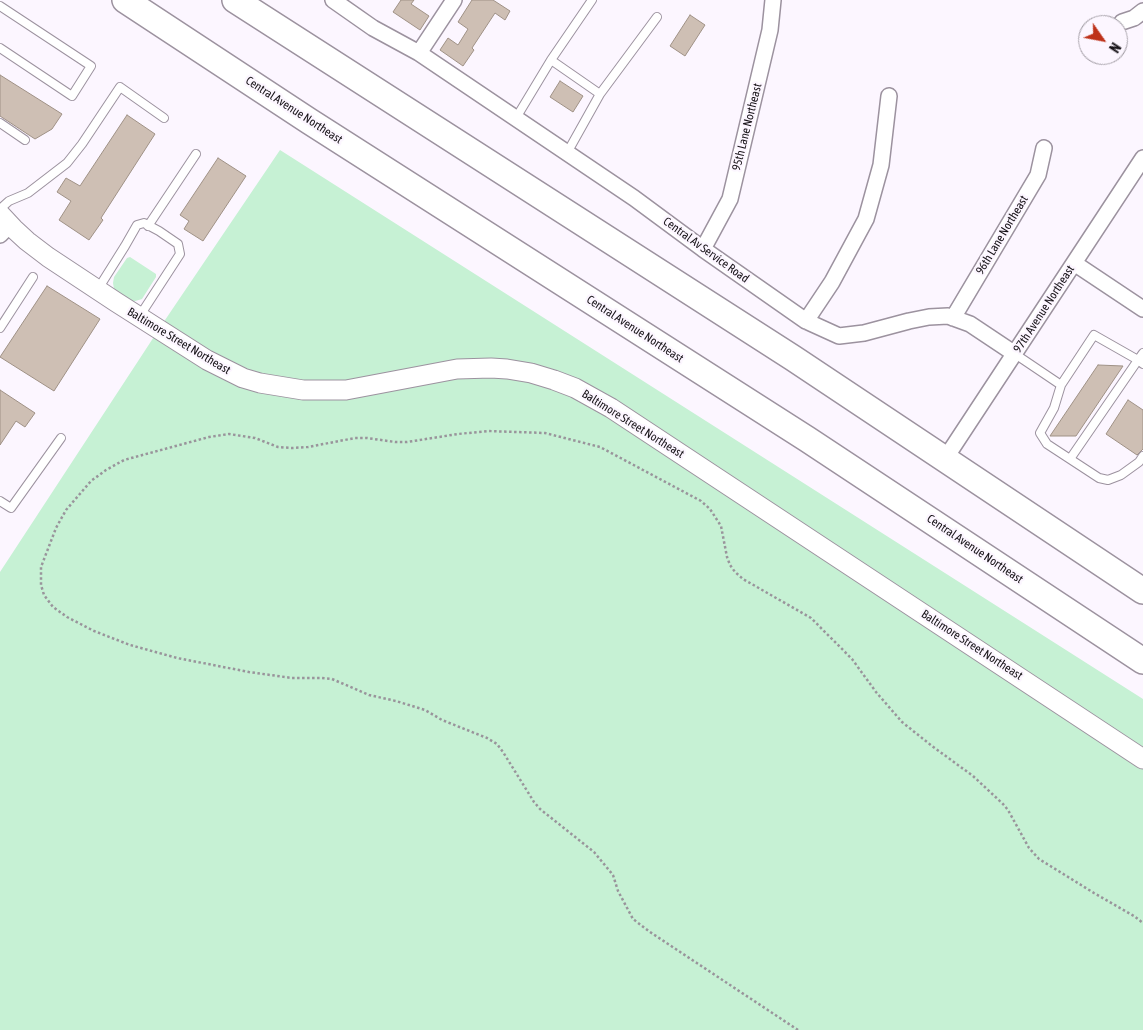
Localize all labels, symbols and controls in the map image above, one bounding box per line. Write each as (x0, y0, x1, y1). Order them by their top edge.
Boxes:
north arrow (1078, 15, 1128, 65)
text: N (1106, 40, 1124, 55)
street label: Central Avenue Northeast (243, 73, 345, 147)
street label: 95th Lane Northeast (729, 82, 765, 172)
street label: 96th Lane Northeast (973, 193, 1031, 277)
street label: Central Av Service Road (660, 214, 752, 286)
street label: 97th Avenue Northeast (1010, 263, 1078, 355)
street label: Central Avenue Northeast (584, 292, 686, 366)
street label: Baltimore Street Northeast (125, 305, 233, 377)
street label: Baltimore Street Northeast (579, 387, 687, 461)
street label: Central Avenue Northeast (924, 511, 1026, 587)
street label: Baltimore Street Northeast (919, 607, 1025, 683)

